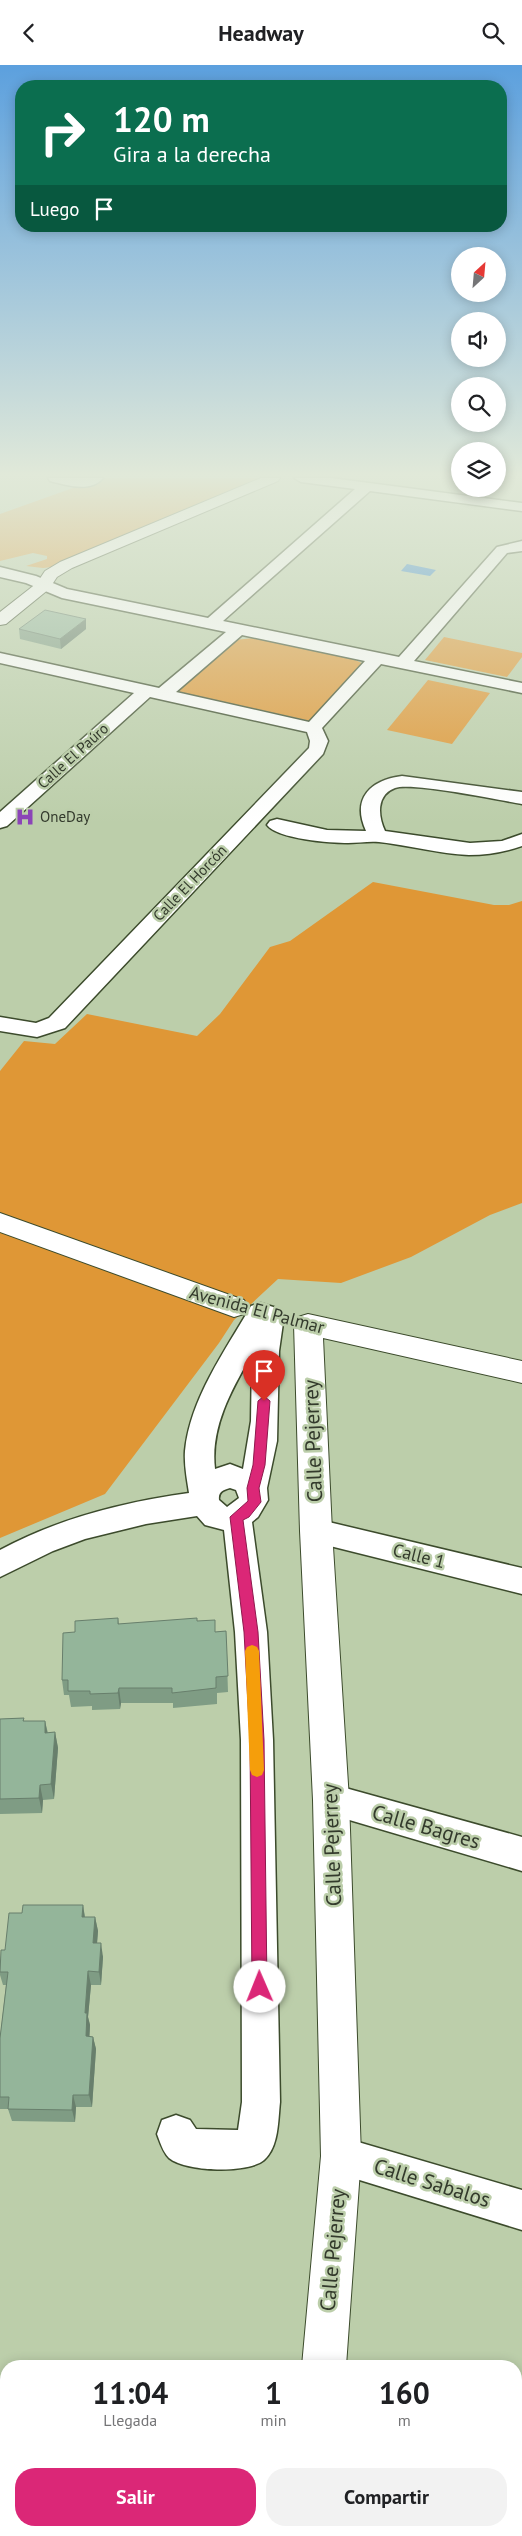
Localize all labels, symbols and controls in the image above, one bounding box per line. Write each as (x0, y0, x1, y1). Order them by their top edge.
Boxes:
icon: back (15, 19, 43, 47)
text: Headway (218, 19, 304, 47)
icon: search (479, 19, 507, 47)
text: 120 m (113, 96, 210, 142)
icon: right (30, 100, 95, 165)
text: Gira a la derecha (113, 140, 271, 168)
icon: arrive (90, 195, 118, 223)
text: Luego (30, 197, 80, 221)
north arrow (451, 247, 506, 303)
map controls (451, 247, 506, 497)
button: sound (451, 312, 506, 367)
button: search (451, 377, 506, 432)
button: layers (451, 442, 506, 497)
street label: Calle El Paúro (33, 719, 112, 792)
hospital icon: OneDay (14, 806, 36, 828)
place label: OneDay (40, 807, 90, 826)
street label: Calle El Horcón (149, 841, 231, 925)
street label: Avenida El Palmar (187, 1280, 327, 1339)
pin (243, 1350, 285, 1401)
icon: arrive (250, 1357, 278, 1385)
street label: Calle Pejerrey (297, 1379, 328, 1503)
street label: Calle 1 (391, 1538, 448, 1573)
street label: Calle Pejerrey (316, 1783, 347, 1907)
street label: Calle Bagres (369, 1798, 483, 1855)
position arrow (233, 1960, 285, 2012)
street label: Calle Sabalos (371, 2152, 494, 2213)
street label: Calle Pejerrey (314, 2187, 351, 2312)
text: 11:04 (92, 2373, 168, 2412)
text: 1 (265, 2373, 282, 2412)
text: 160 (379, 2373, 430, 2412)
text: Llegada (103, 2410, 157, 2430)
text: min (261, 2410, 287, 2430)
text: m (398, 2410, 411, 2430)
button: Salir (15, 2468, 256, 2526)
button: Compartir (266, 2468, 507, 2526)

